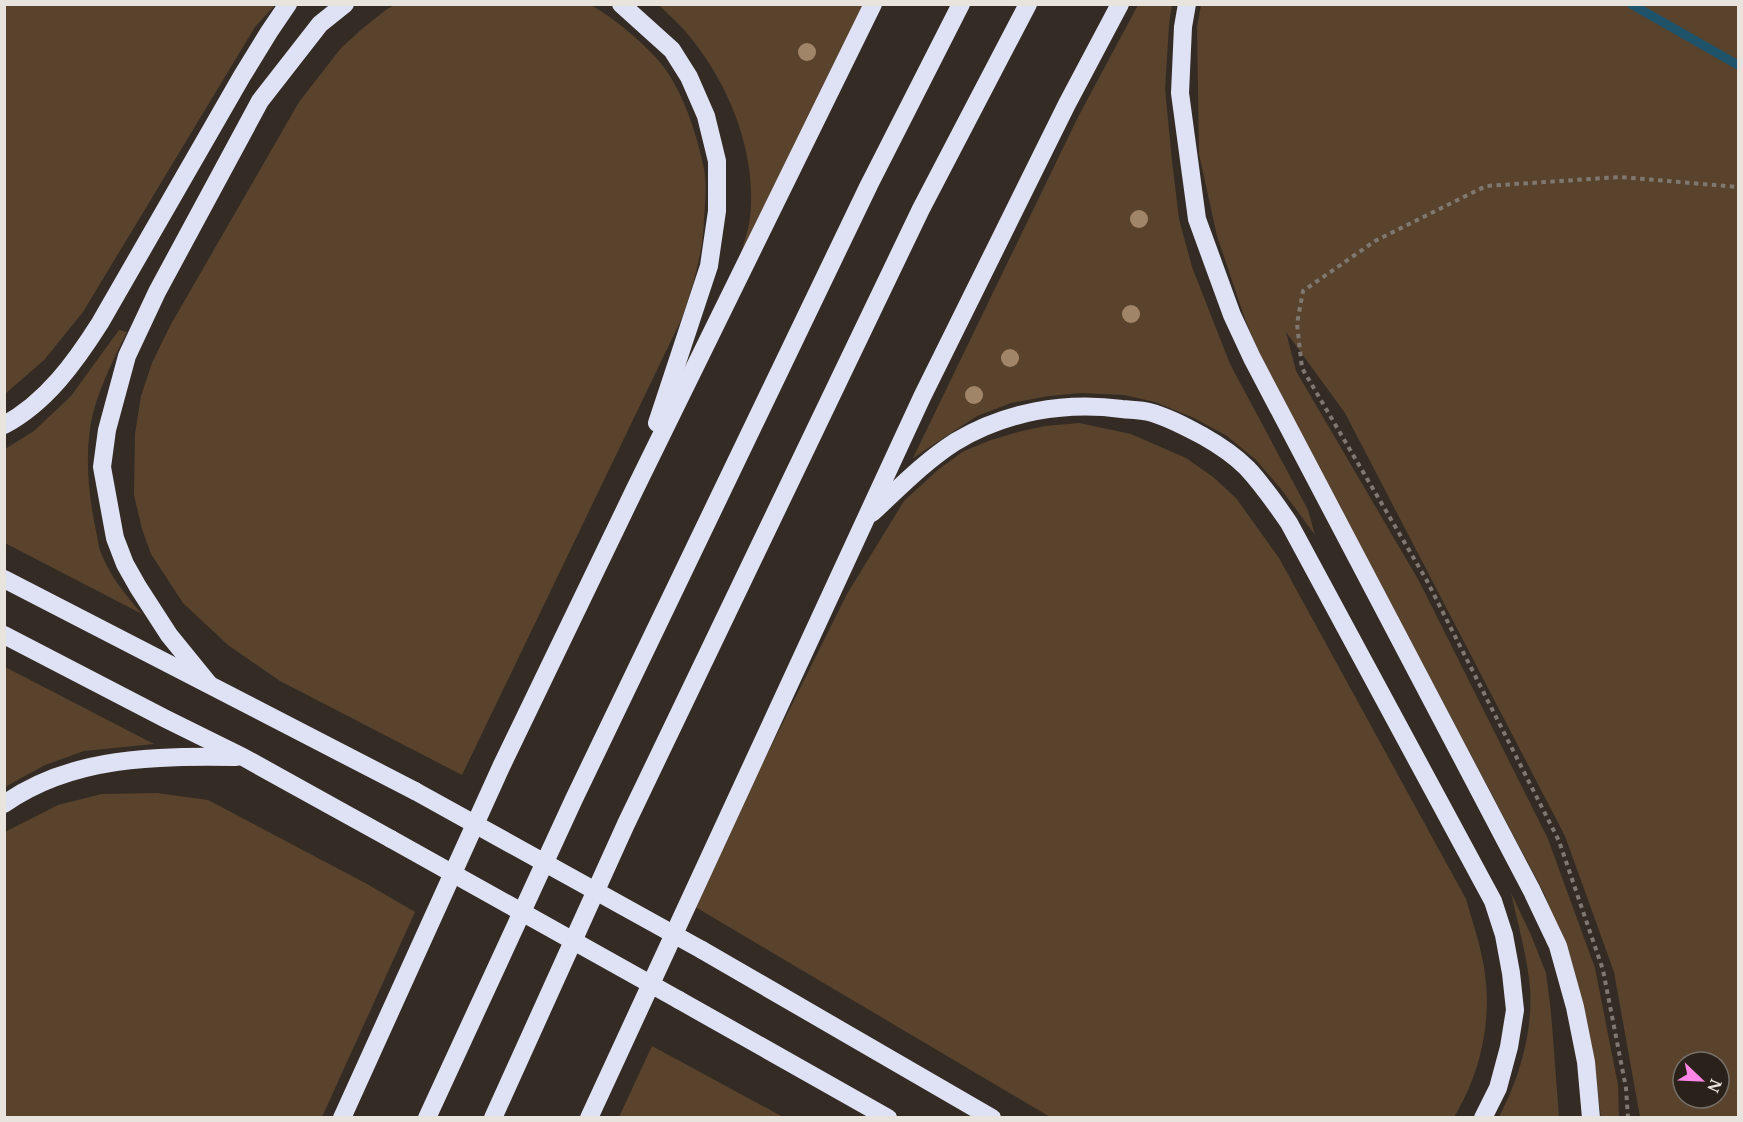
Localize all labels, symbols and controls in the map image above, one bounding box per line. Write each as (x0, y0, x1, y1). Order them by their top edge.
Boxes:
north arrow (1671, 1050, 1731, 1110)
text: N (1702, 1076, 1727, 1096)

